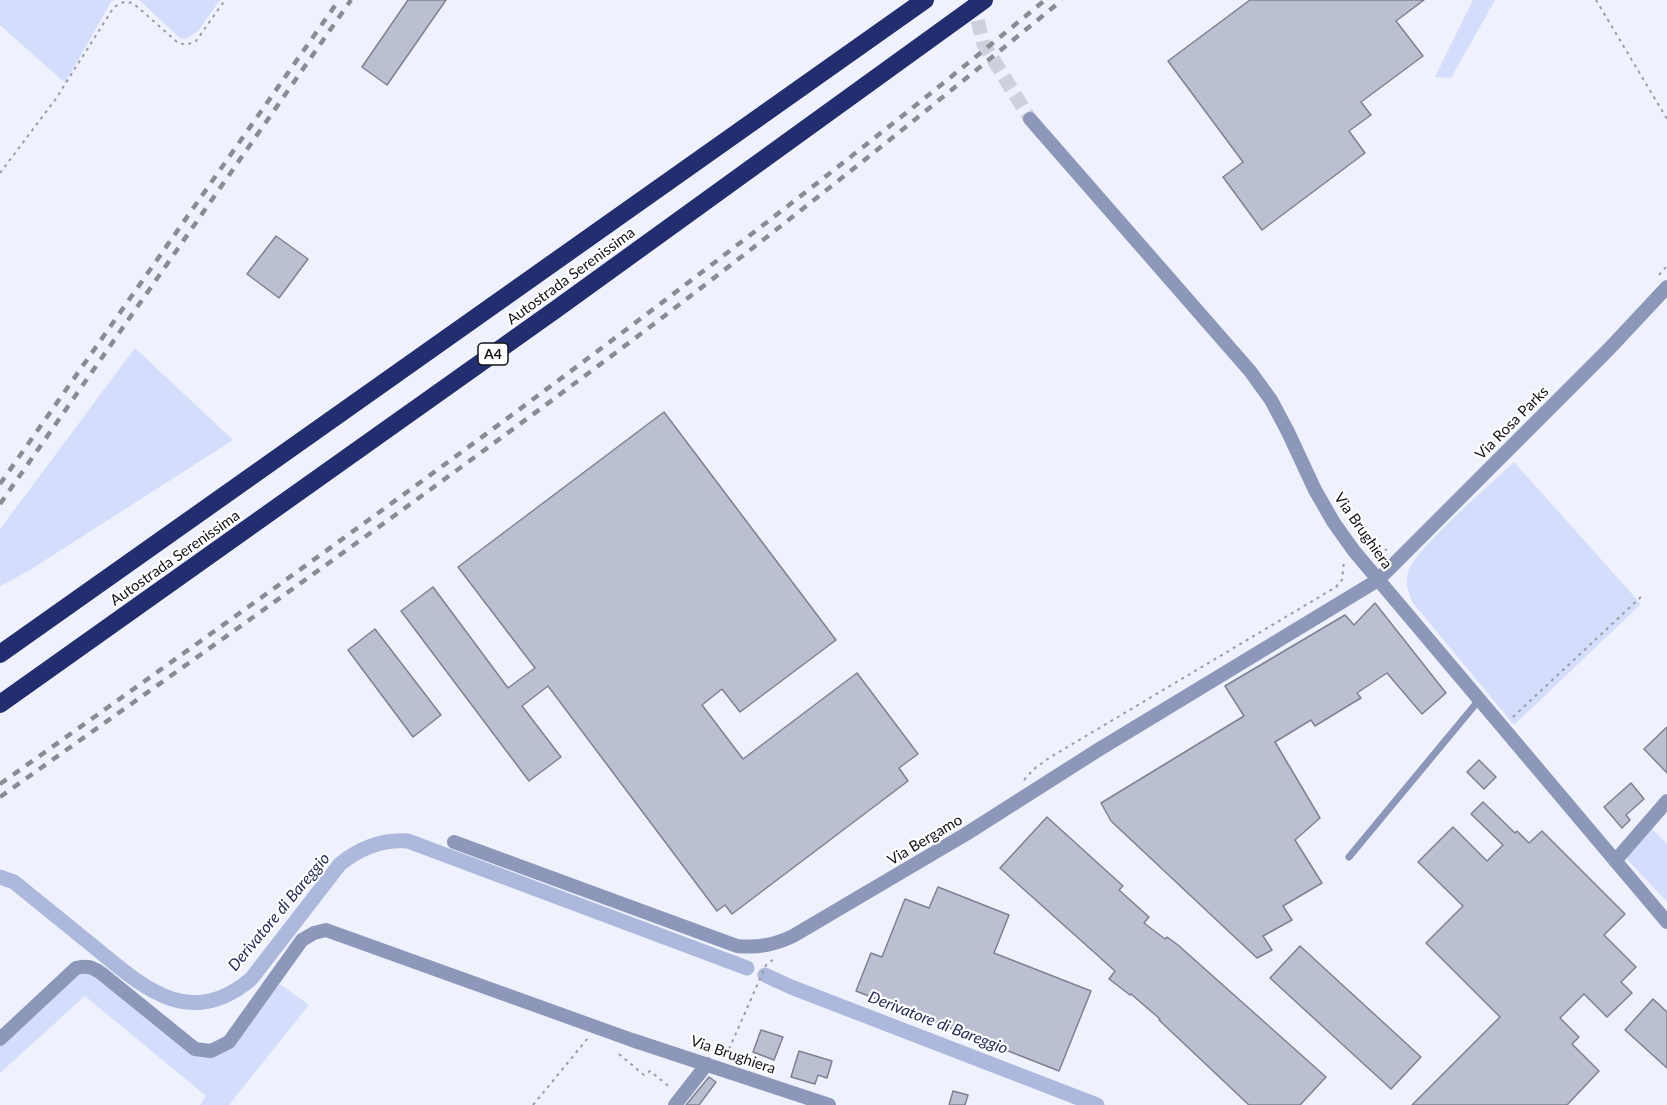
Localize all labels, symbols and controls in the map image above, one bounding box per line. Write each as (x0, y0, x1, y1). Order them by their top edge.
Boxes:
street label: Autostrada Serenissima (503, 223, 639, 329)
road number: A4 (478, 343, 508, 365)
street label: Via Rosa Parks (1472, 383, 1552, 463)
street label: Via Brughiera (1330, 489, 1396, 573)
street label: Autostrada Serenissima (107, 506, 243, 610)
street label: Via Bergamo (884, 811, 966, 869)
water label: Derivatore di Bareggio (224, 849, 334, 975)
water label: Derivatore di Bareggio (866, 988, 1010, 1058)
street label: Via Brughiera (688, 1032, 778, 1078)

